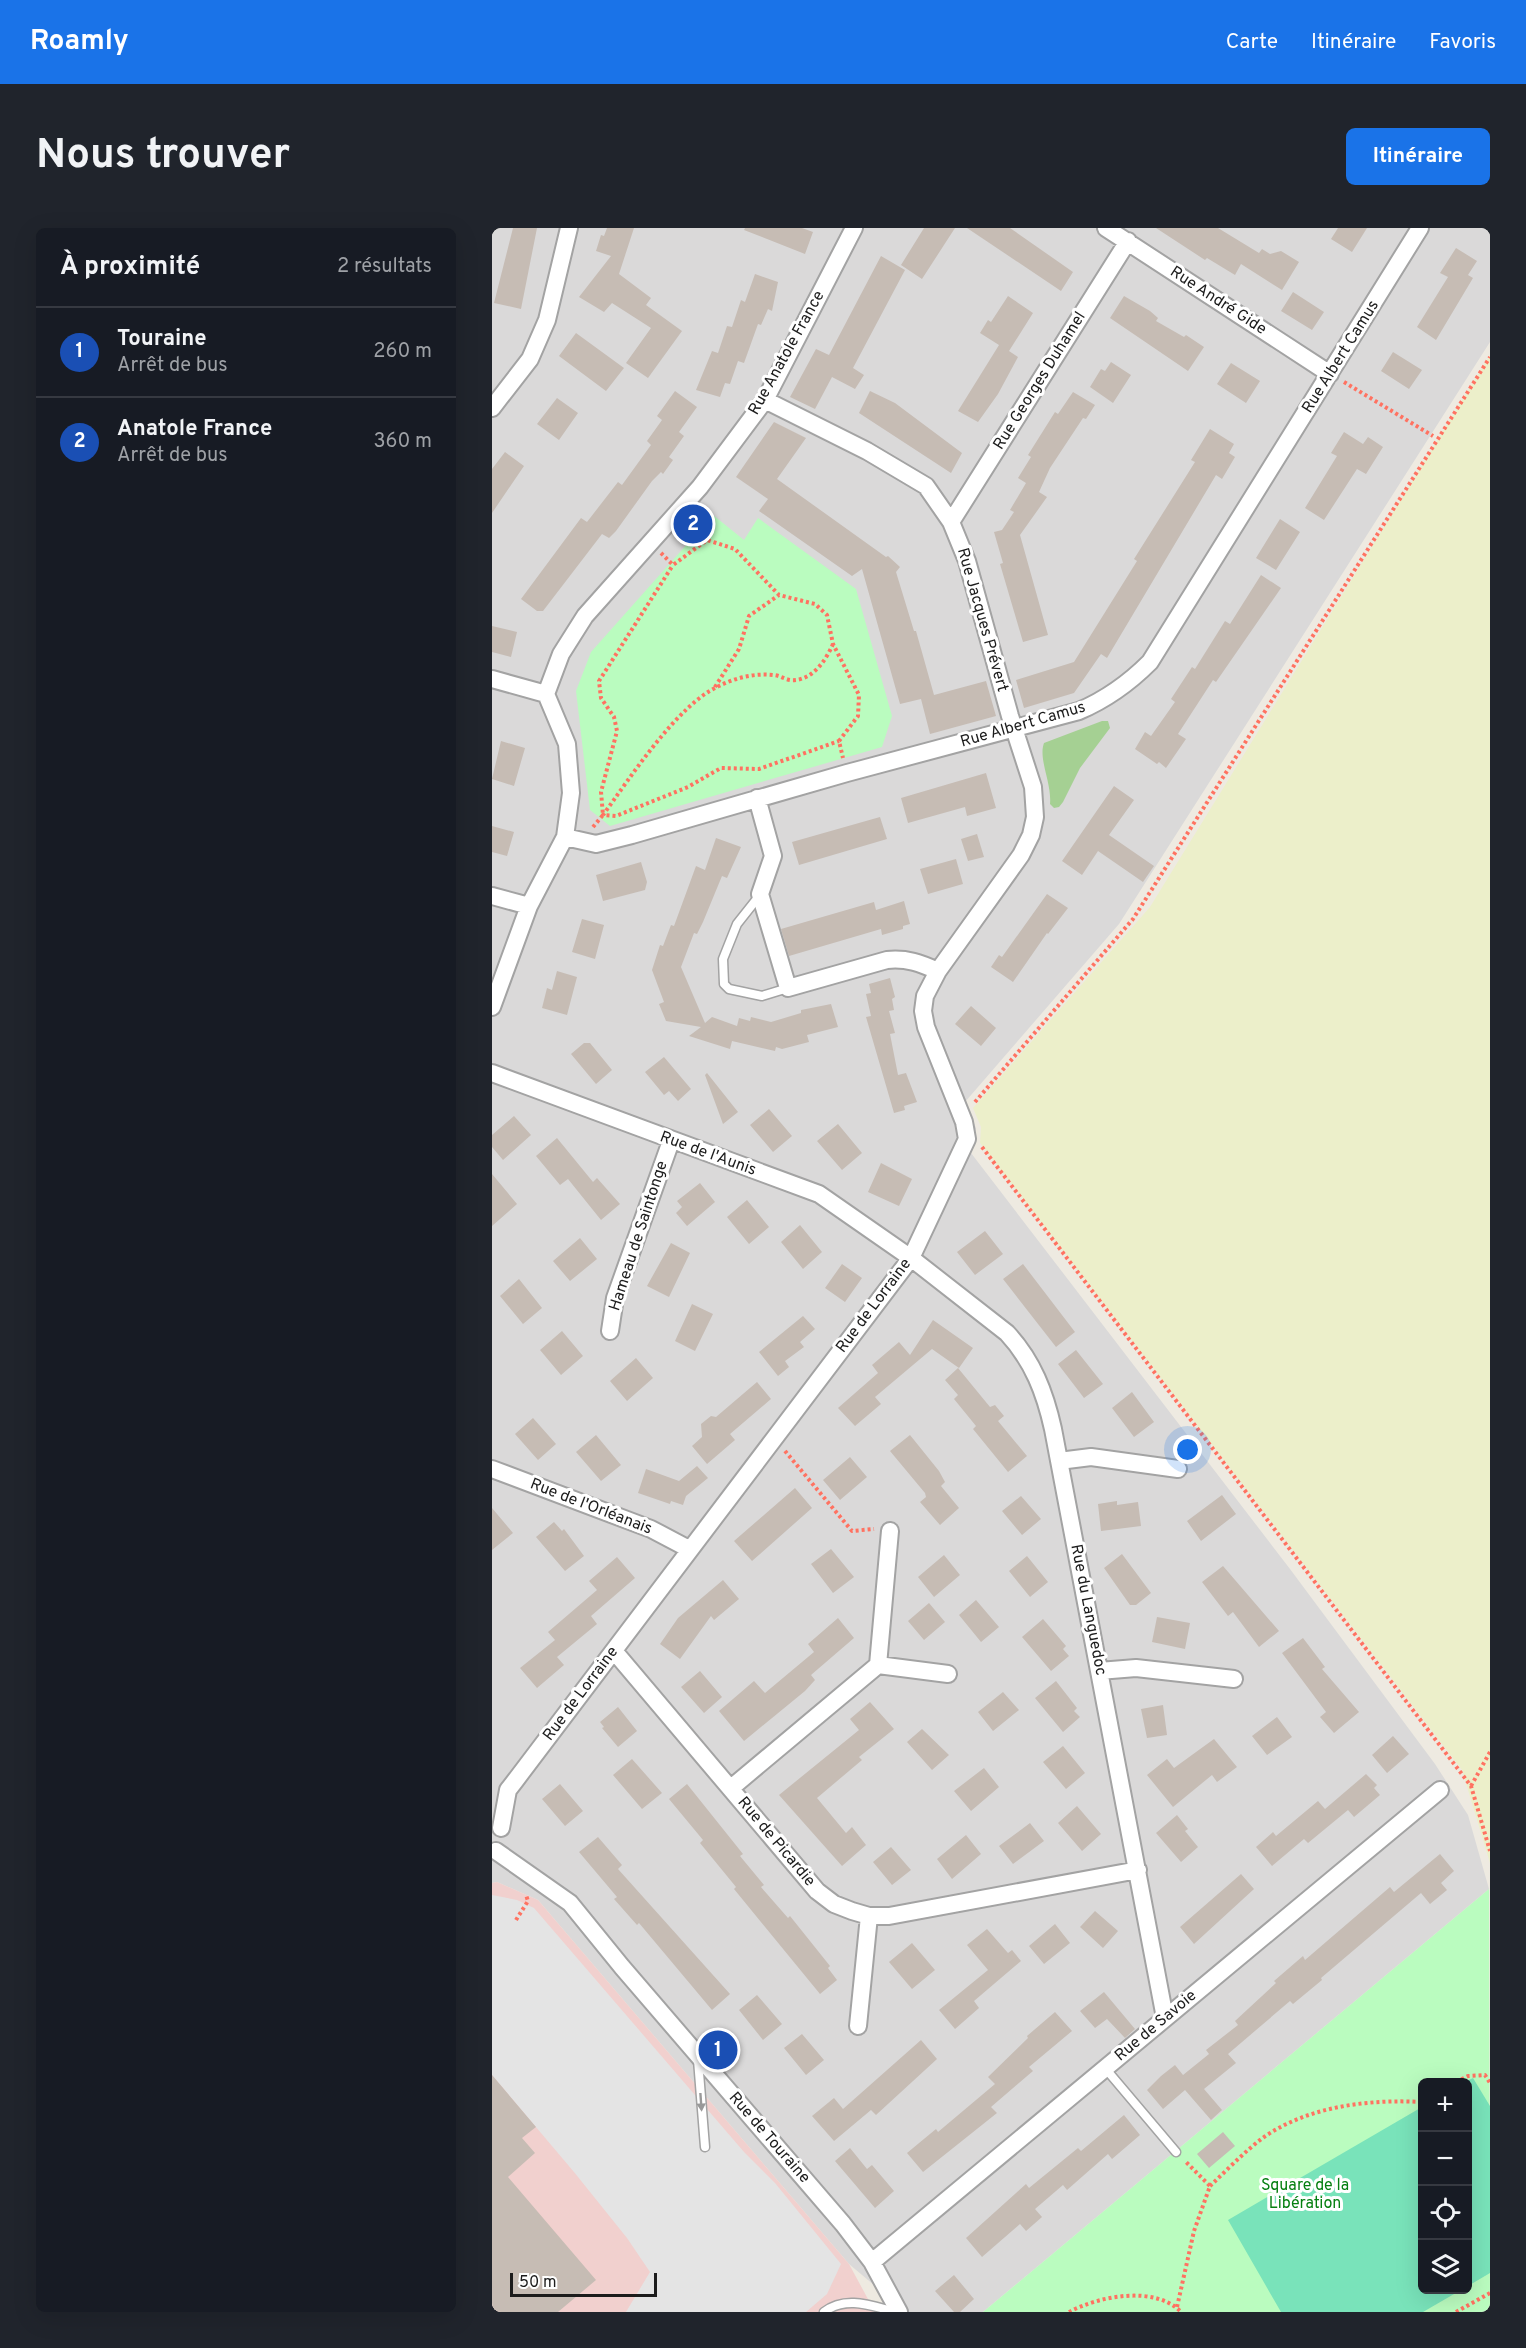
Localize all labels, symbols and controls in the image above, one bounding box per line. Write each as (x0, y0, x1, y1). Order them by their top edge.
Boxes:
text: Roamly (30, 24, 129, 60)
text: Carte (1226, 29, 1278, 56)
text: Itinéraire (1311, 29, 1396, 56)
text: Favoris (1429, 29, 1496, 56)
button: Itinéraire (1346, 128, 1490, 185)
text: Nous trouver (36, 130, 290, 183)
text: À proximité (60, 251, 200, 284)
text: 2 résultats (337, 254, 432, 280)
street label: Rue André Gide (1166, 262, 1270, 340)
street label: Rue Anatole France (745, 287, 829, 419)
street label: Rue Albert Camus (1298, 297, 1384, 417)
street label: Rue Georges Duhamel (989, 308, 1091, 454)
text: Touraine (117, 326, 207, 353)
text: 1 (76, 339, 84, 365)
text: 260 m (373, 339, 432, 365)
text: Arrêt de bus (117, 353, 228, 379)
text: Anatole France (117, 416, 272, 443)
text: 2 (73, 429, 86, 455)
text: 360 m (374, 429, 432, 455)
text: Arrêt de bus (117, 443, 228, 469)
pin: 2 (674, 502, 712, 546)
street label: Rue Jacques Prévert (952, 546, 1012, 694)
street label: Rue Albert Camus (958, 698, 1088, 752)
street label: Rue de l'Aunis (657, 1127, 759, 1181)
street label: Hameau de Saintonge (605, 1158, 673, 1314)
street label: Rue de Lorraine (832, 1255, 916, 1357)
your location (1173, 1435, 1202, 1464)
street label: Rue de l'Orléanais (527, 1475, 655, 1539)
street label: Rue du Languedoc (1065, 1543, 1111, 1677)
street label: Rue de Lorraine (539, 1643, 623, 1745)
street label: Rue de Picardie (733, 1793, 819, 1891)
street label: Rue de Savoie (1111, 1986, 1201, 2066)
pin: 1 (698, 2028, 738, 2072)
map controls (1418, 2078, 1472, 2294)
button: + (1418, 2078, 1472, 2132)
street label: Rue de Touraine (724, 2088, 814, 2188)
one-way arrow (697, 2092, 706, 2111)
button: − (1418, 2132, 1472, 2186)
park label: Square de la Libération (1261, 2176, 1349, 2214)
button: locate (1418, 2186, 1472, 2240)
button: layers (1418, 2240, 1472, 2294)
scale bar (510, 2270, 657, 2298)
text: 50 m (519, 2273, 557, 2293)

